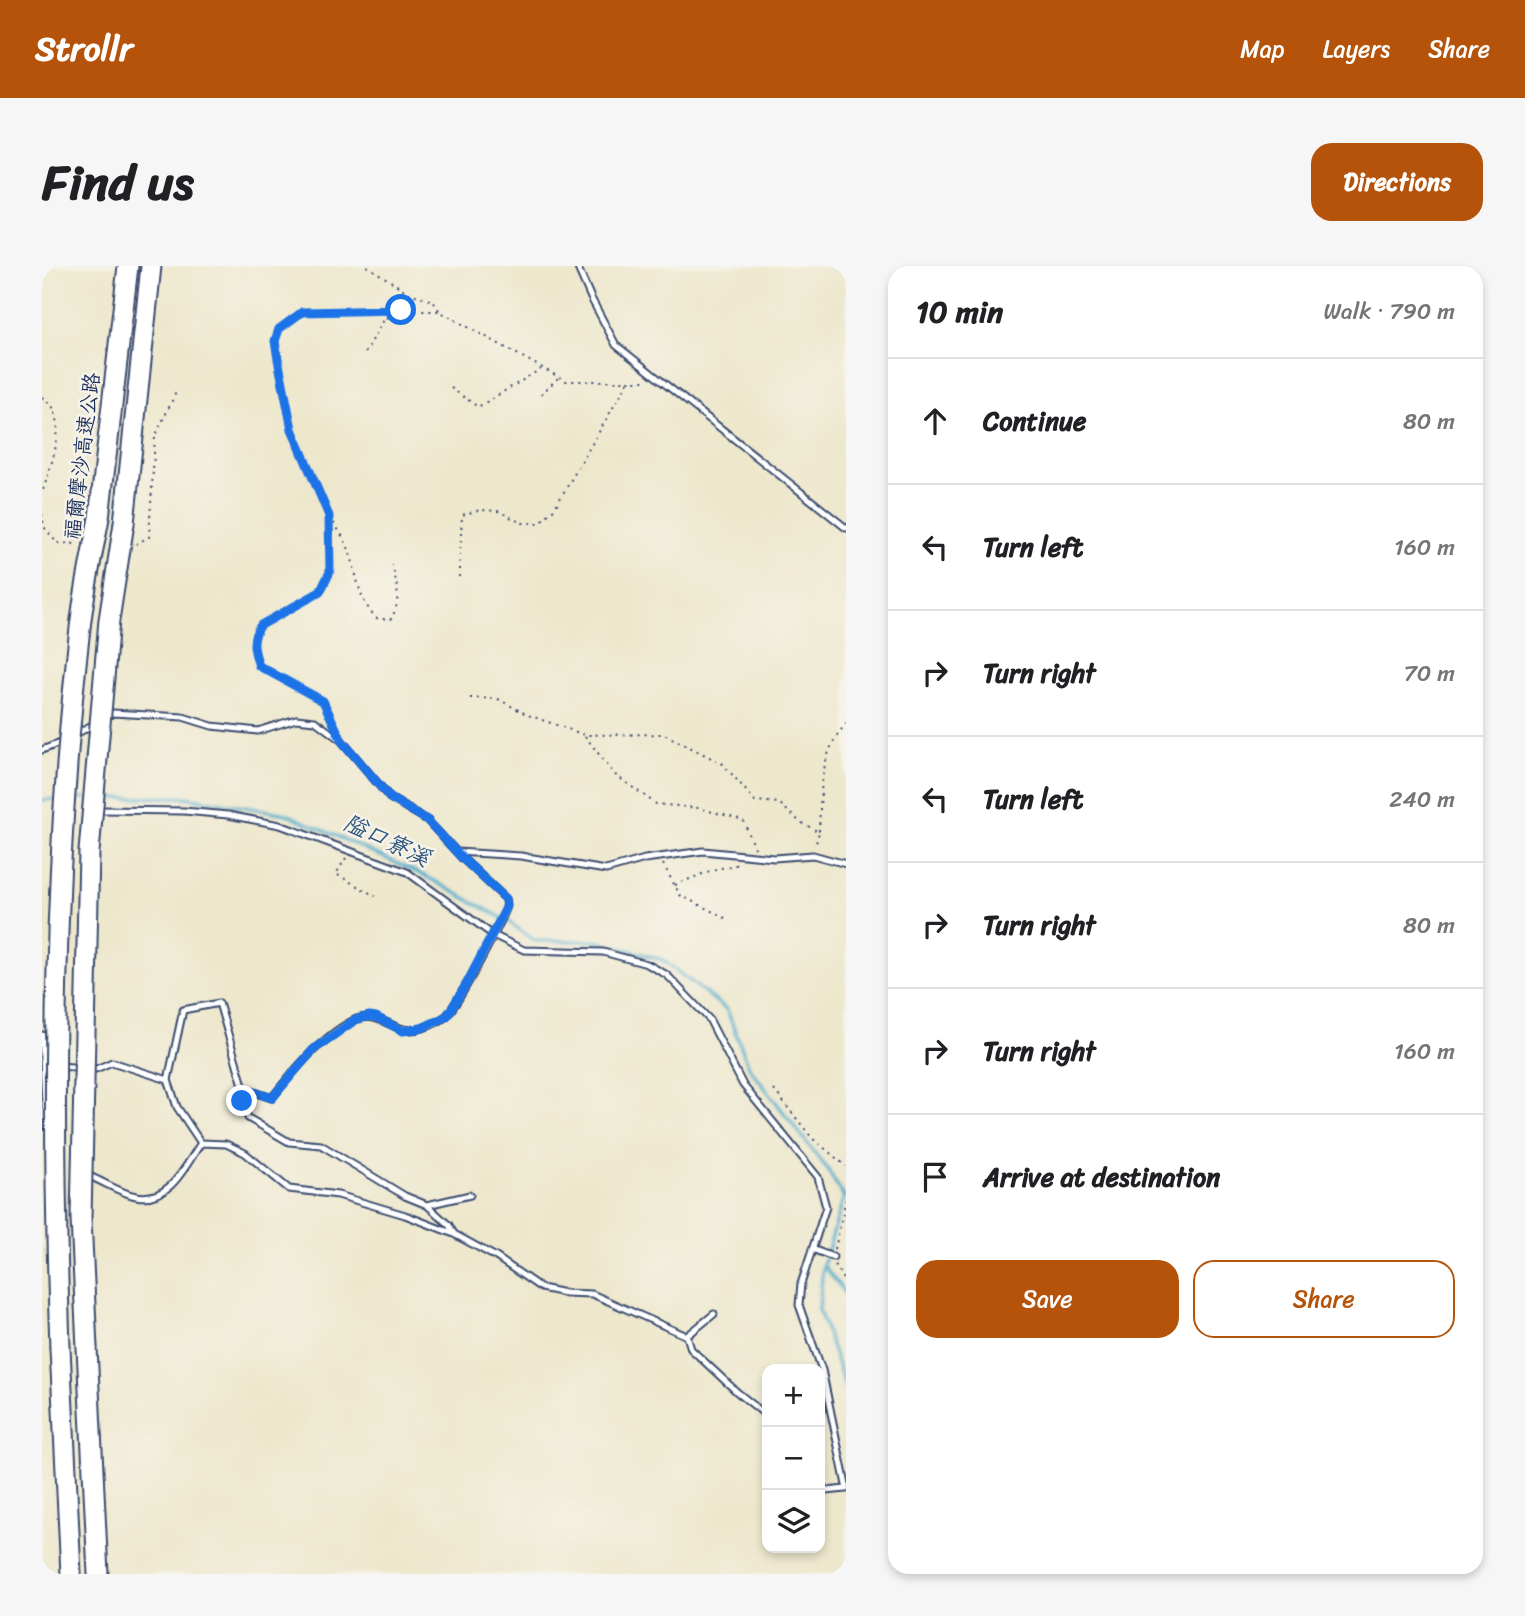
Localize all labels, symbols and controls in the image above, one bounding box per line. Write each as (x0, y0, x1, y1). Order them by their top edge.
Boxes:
text: Strollr (35, 20, 133, 78)
text: Map (1240, 28, 1285, 70)
text: Layers (1323, 28, 1390, 70)
text: Share (1428, 28, 1490, 70)
text: Find us (42, 139, 194, 226)
button: Directions (1311, 143, 1483, 221)
text: 10 min (916, 285, 1003, 339)
text: Walk · 790 m (1323, 291, 1455, 332)
route start (385, 294, 416, 325)
street label: 福爾摩沙高速公路 (53, 370, 111, 542)
text: Continue (983, 398, 1086, 444)
text: 80 m (1403, 401, 1455, 442)
icon: ahead (916, 402, 954, 440)
text: Turn left (983, 524, 1083, 570)
text: 160 m (1394, 527, 1455, 568)
icon: left (916, 528, 954, 566)
text: Turn right (983, 650, 1096, 696)
text: 70 m (1404, 653, 1455, 694)
icon: right (916, 654, 954, 692)
text: Turn left (983, 776, 1083, 822)
text: 240 m (1389, 779, 1455, 820)
icon: left (916, 780, 954, 818)
water label: 隘口寮溪 (336, 802, 439, 879)
text: Turn right (983, 902, 1096, 948)
text: 80 m (1403, 905, 1455, 946)
icon: right (916, 906, 954, 944)
text: Turn right (983, 1028, 1096, 1074)
text: 160 m (1394, 1031, 1455, 1072)
icon: right (916, 1032, 954, 1070)
route end (226, 1085, 257, 1116)
text: Arrive at destination (983, 1154, 1220, 1200)
icon: arrive (916, 1158, 954, 1196)
button: Save (916, 1260, 1179, 1338)
button: Share (1193, 1260, 1455, 1338)
map controls (762, 1364, 825, 1553)
button: + (762, 1364, 825, 1427)
button: − (762, 1427, 825, 1490)
button: layers (762, 1490, 825, 1553)

